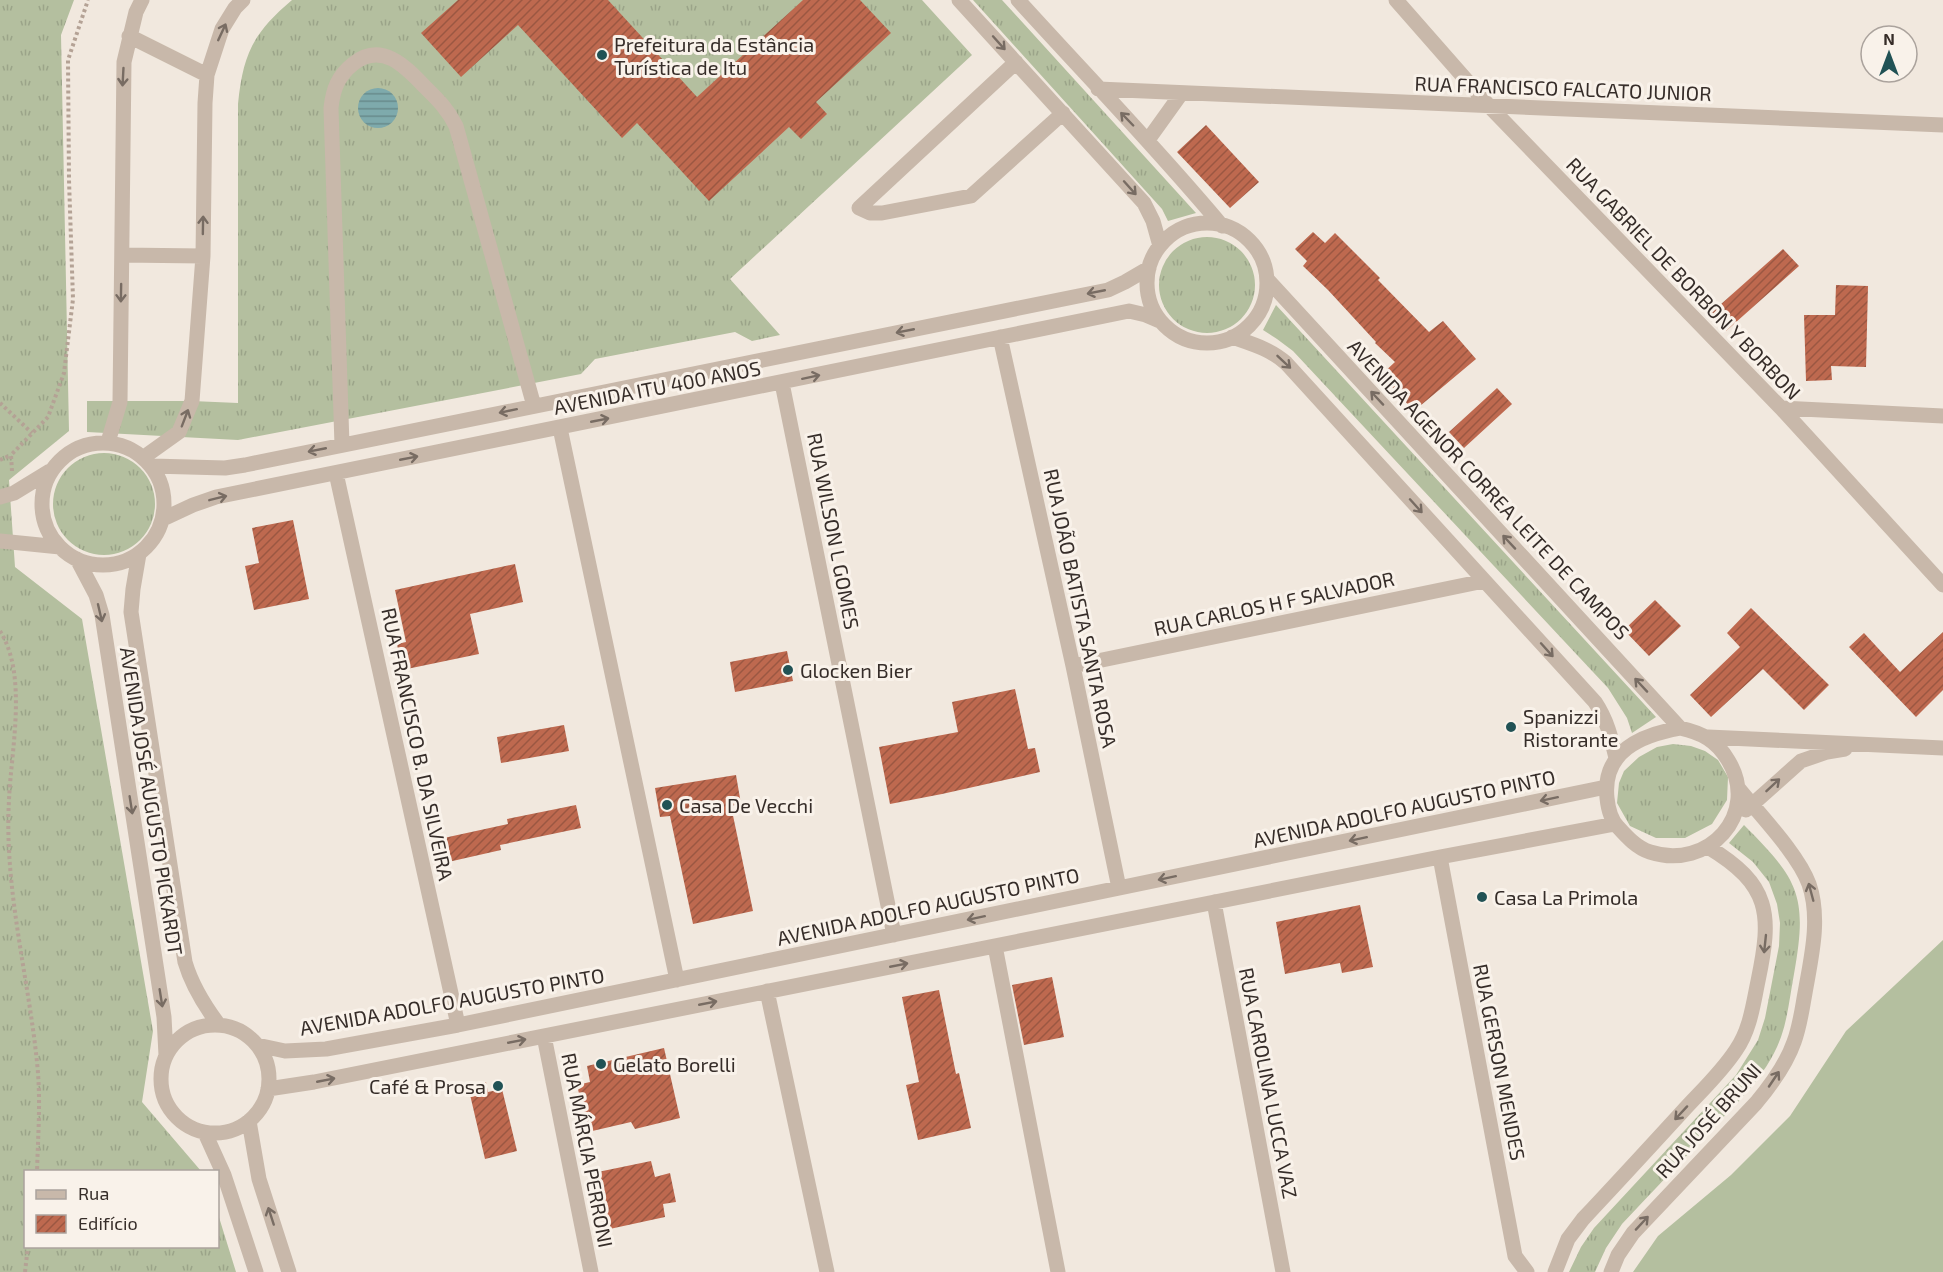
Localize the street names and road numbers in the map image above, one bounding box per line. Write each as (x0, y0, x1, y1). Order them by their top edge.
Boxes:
street label: RUA FRANCISCO FALCATO JUNIOR (1414, 71, 1712, 105)
street label: RUA GABRIEL DE BORBON Y BORBON (1562, 152, 1806, 404)
street label: AVENIDA AGENOR CORREA LEITE DE CAMPOS (1343, 334, 1635, 644)
street label: AVENIDA ITU 400 ANOS (552, 355, 762, 419)
street label: RUA WILSON L GOMES (803, 431, 865, 631)
street label: RUA JOÃO BATISTA SANTA ROSA (1040, 466, 1122, 750)
street label: RUA CARLOS H F SALVADOR (1152, 566, 1396, 640)
street label: RUA FRANCISCO B. DA SILVEIRA (377, 605, 459, 883)
street label: AVENIDA JOSÉ AUGUSTO PICKARDT (116, 645, 188, 957)
street label: AVENIDA ADOLFO AUGUSTO PINTO (1251, 764, 1557, 852)
street label: AVENIDA ADOLFO AUGUSTO PINTO (775, 862, 1081, 950)
street label: AVENIDA ADOLFO AUGUSTO PINTO (298, 962, 606, 1040)
street label: RUA GERSON MENDES (1469, 962, 1531, 1162)
street label: RUA CAROLINA LUCCA VAZ (1235, 966, 1303, 1200)
street label: RUA MÁRCIA PERRONI (557, 1051, 619, 1249)
street label: RUA JOSÉ BRUNI (1650, 1058, 1766, 1182)

